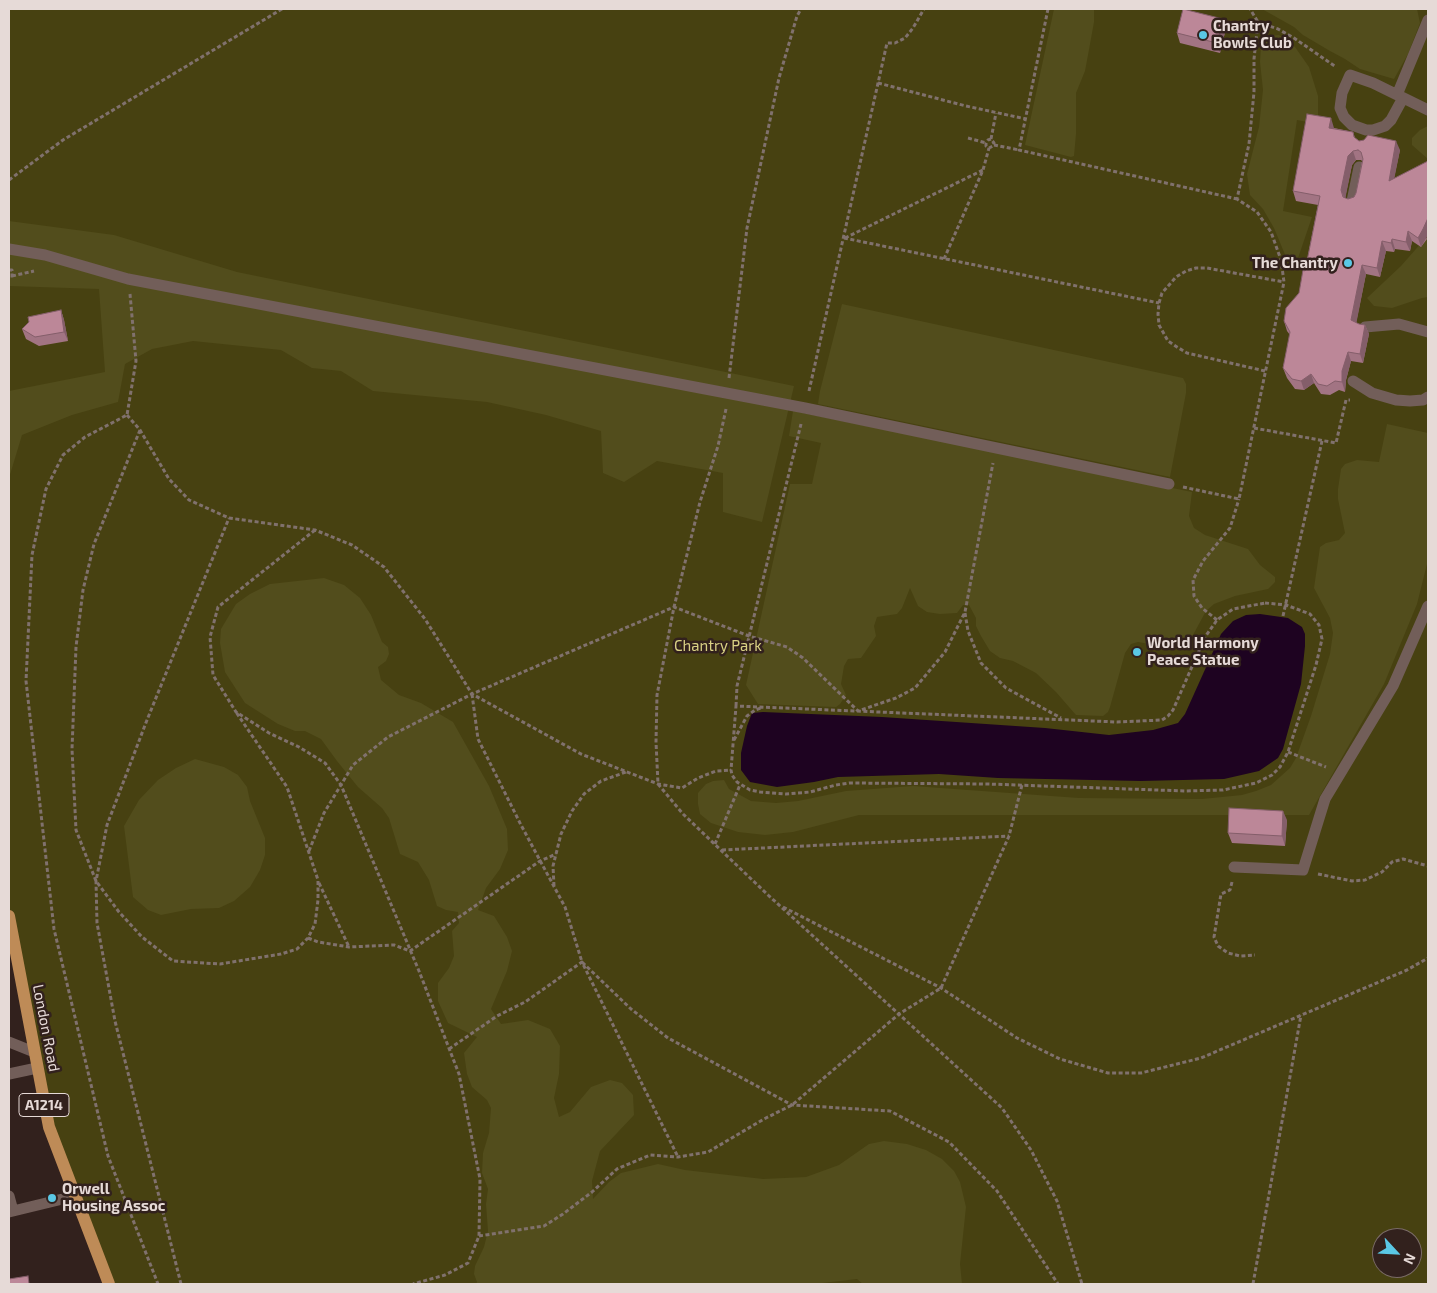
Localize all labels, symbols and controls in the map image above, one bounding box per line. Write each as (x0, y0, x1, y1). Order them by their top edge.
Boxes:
place label: Chantry Bowls Club (1213, 17, 1292, 52)
marker: Chantry Bowls Club (1197, 29, 1209, 41)
place label: The Chantry (1252, 254, 1338, 272)
marker: The Chantry (1342, 257, 1354, 269)
place label: World Harmony Peace Statue (1147, 634, 1259, 669)
park label: Chantry Park (674, 637, 762, 655)
marker: World Harmony Peace Statue (1131, 646, 1143, 658)
street label: London Road (29, 983, 63, 1073)
road number: A1214 (19, 1094, 69, 1116)
place label: Orwell Housing Assoc (62, 1180, 165, 1215)
marker: Orwell Housing Assoc (46, 1192, 58, 1204)
north arrow (1372, 1228, 1422, 1278)
text: N (1400, 1251, 1420, 1267)

